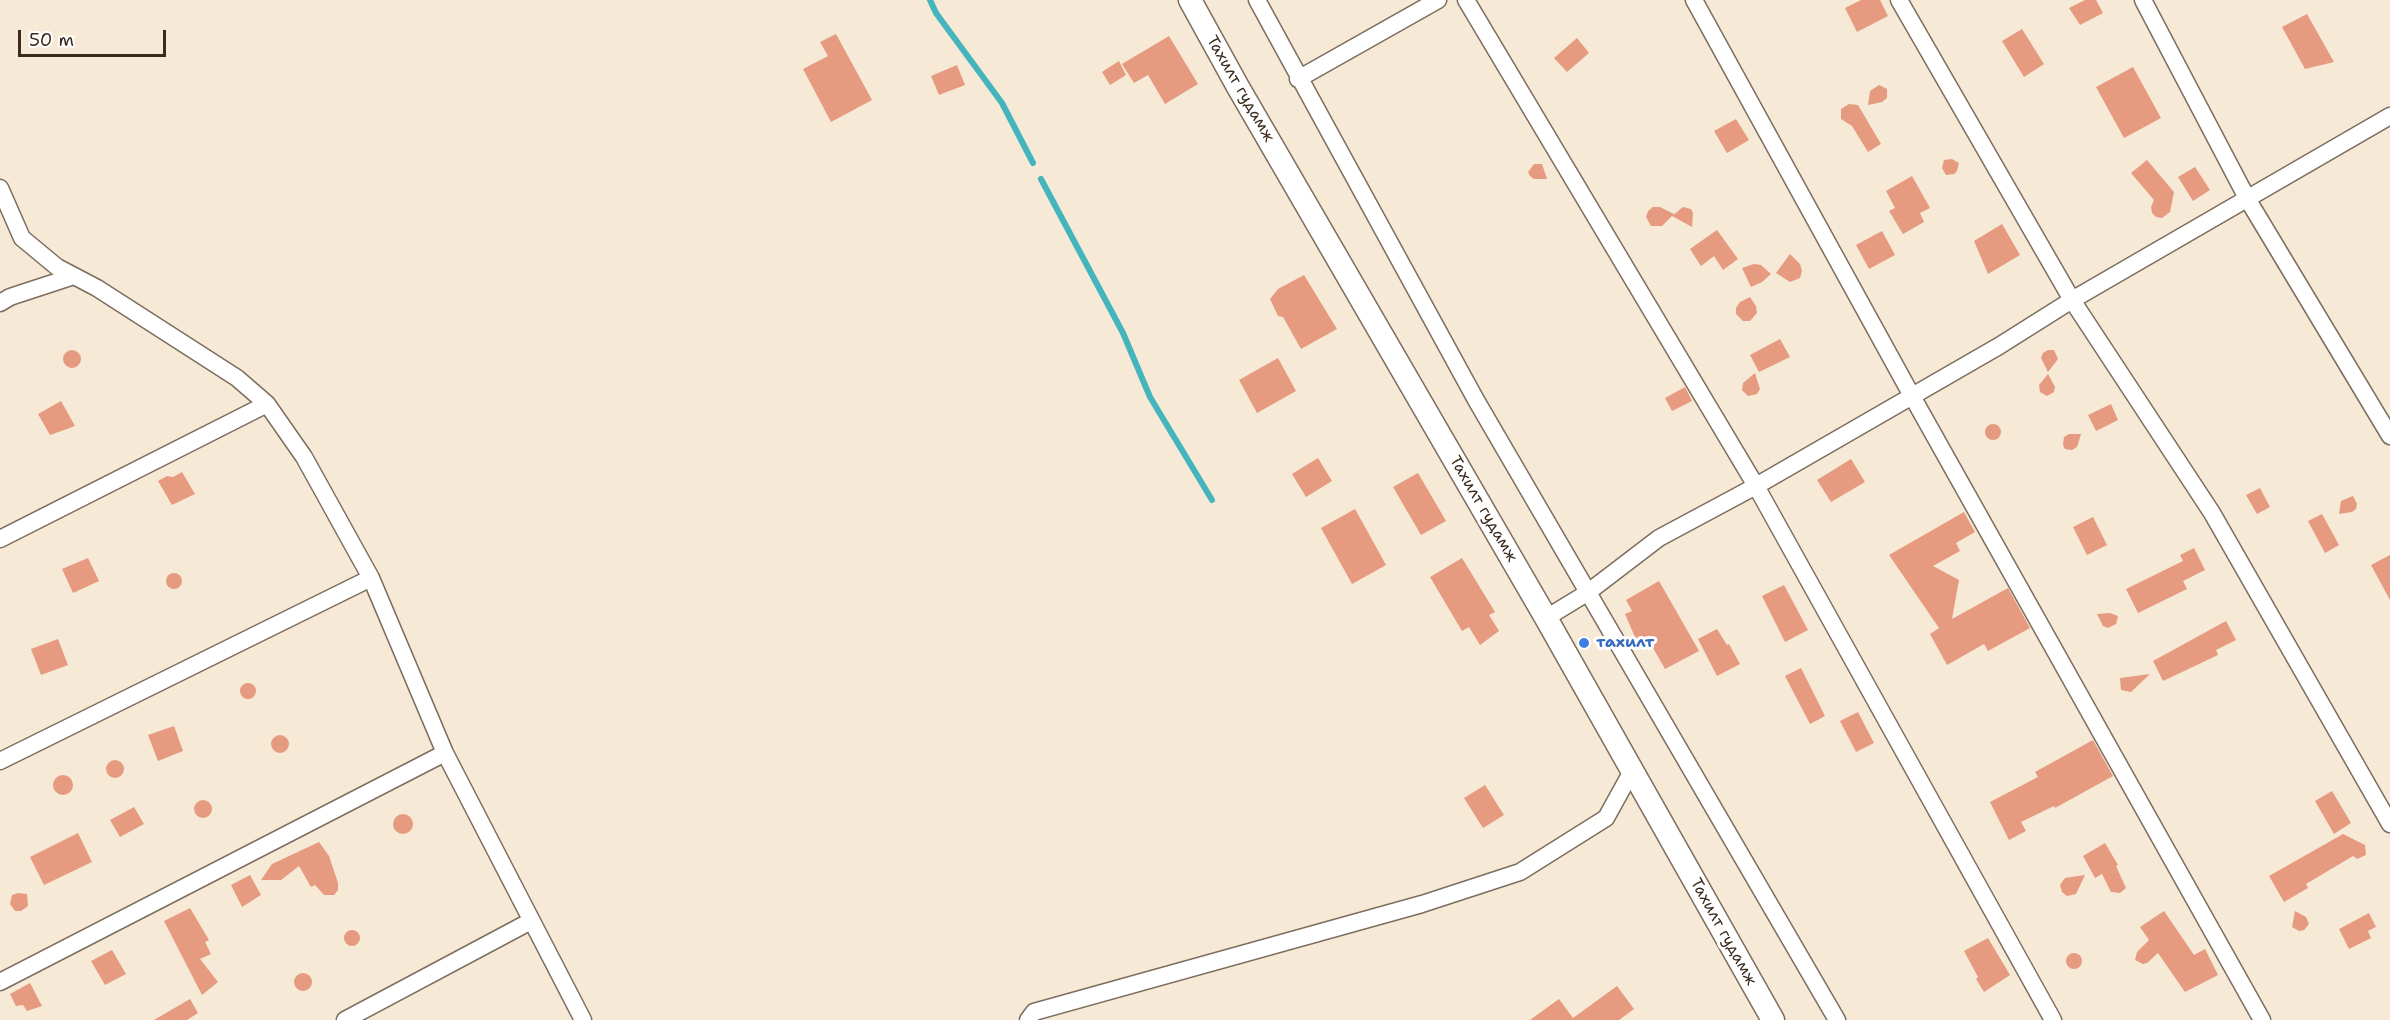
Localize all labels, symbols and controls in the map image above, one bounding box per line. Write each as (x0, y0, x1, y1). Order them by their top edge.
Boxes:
scale bar (21, 18, 170, 56)
text: 50 m (29, 28, 74, 52)
street label: Тахилт гудамж (1202, 33, 1278, 145)
street label: Тахилт гудамж (1445, 453, 1521, 565)
place label: тахилт (1596, 633, 1654, 653)
marker: тахилт (1577, 636, 1591, 650)
street label: Тахилт гудамж (1686, 875, 1760, 989)

